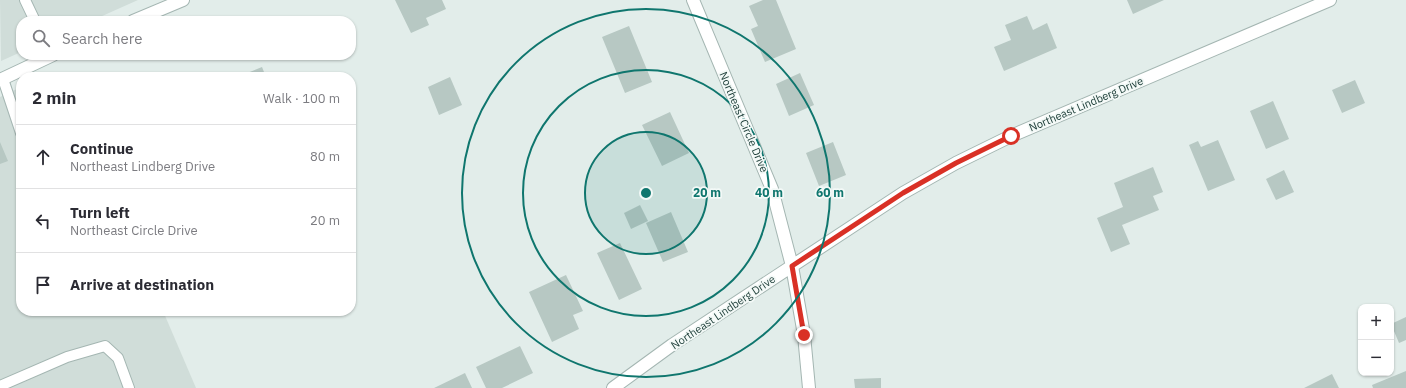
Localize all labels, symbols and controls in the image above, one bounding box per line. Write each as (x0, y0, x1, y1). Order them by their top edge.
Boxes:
search box (16, 16, 356, 60)
icon: search (30, 27, 52, 49)
text: Search here (62, 29, 142, 48)
street label: Northeast Circle Drive (716, 70, 772, 174)
street label: Northeast Lindberg Drive (1027, 74, 1145, 134)
text: 2 min (32, 87, 76, 109)
text: Walk · 100 m (263, 90, 340, 107)
route start (1002, 127, 1020, 145)
text: Continue (70, 139, 134, 158)
icon: ahead (32, 146, 54, 168)
text: 80 m (310, 148, 340, 165)
text: Northeast Lindberg Drive (70, 158, 215, 175)
text: 20 m (693, 185, 721, 200)
text: 40 m (755, 185, 783, 200)
text: 60 m (816, 185, 844, 200)
centre of rings (639, 186, 653, 200)
text: Turn left (70, 203, 130, 222)
icon: left (32, 210, 54, 232)
text: 20 m (310, 212, 340, 229)
text: Northeast Circle Drive (70, 222, 198, 239)
street label: Northeast Lindberg Drive (668, 272, 778, 352)
icon: arrive (32, 274, 54, 296)
text: Arrive at destination (70, 275, 214, 294)
map controls (1358, 304, 1394, 376)
button: + (1358, 304, 1394, 340)
route end (795, 326, 813, 344)
button: − (1358, 340, 1394, 376)

